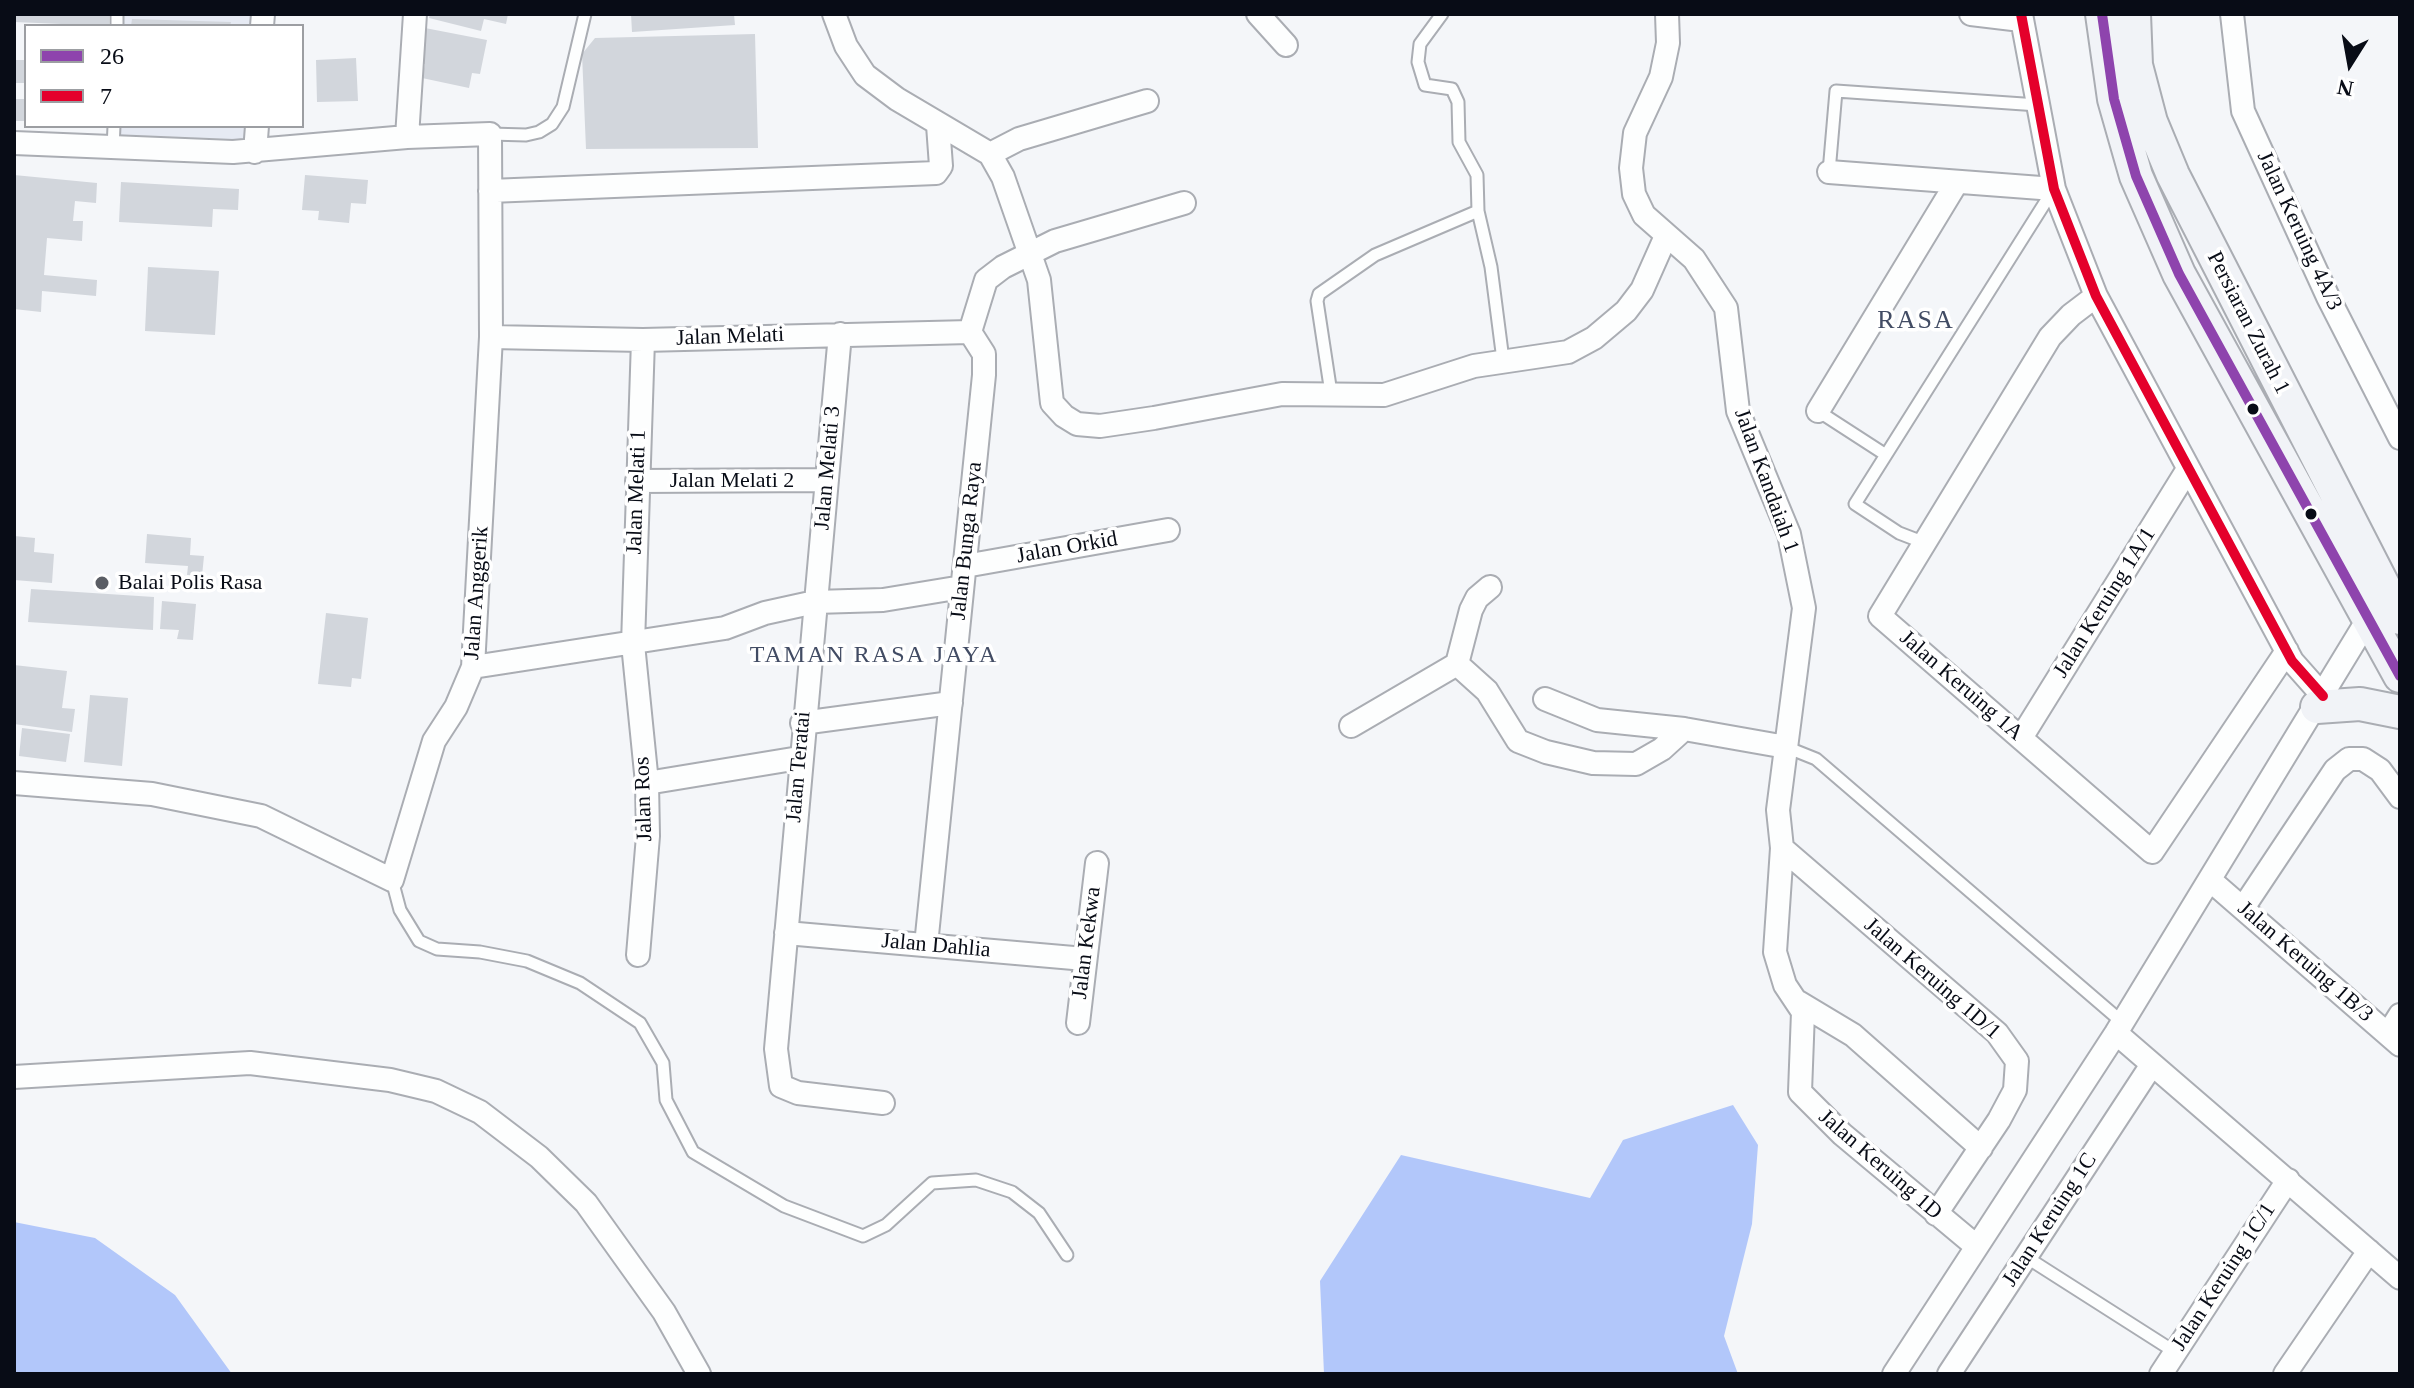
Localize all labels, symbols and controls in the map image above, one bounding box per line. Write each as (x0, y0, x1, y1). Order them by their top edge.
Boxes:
legend (24, 24, 304, 128)
north arrow (2310, 24, 2390, 104)
text: 26 (100, 43, 124, 69)
text: N (2335, 74, 2356, 102)
text: 7 (100, 83, 112, 109)
street label: Jalan Keruing 4A/3 (2251, 147, 2347, 315)
street label: Persiaran Zurah 1 (2201, 247, 2295, 399)
district label: RASA (1877, 305, 1955, 337)
street label: Jalan Melati (676, 322, 784, 352)
unlabelled marker (2245, 401, 2261, 417)
street label: Jalan Melati 3 (809, 405, 847, 531)
street label: Jalan Kandaiah 1 (1728, 405, 1804, 557)
street label: Jalan Melati 1 (622, 429, 652, 555)
street label: Jalan Bunga Raya (946, 461, 988, 621)
street label: Jalan Melati 2 (670, 468, 794, 494)
unlabelled marker (2303, 506, 2319, 522)
street label: Jalan Keruing 1A/1 (2048, 523, 2162, 683)
street label: Jalan Anggerik (459, 525, 495, 661)
street label: Jalan Orkid (1014, 526, 1120, 570)
place label: Balai Polis Rasa (118, 570, 262, 596)
marker: Balai Polis Rasa (93, 574, 111, 592)
street label: Jalan Keruing 1A (1894, 625, 2028, 747)
district label: TAMAN RASA JAYA (750, 642, 998, 670)
street label: Jalan Teratai (781, 710, 817, 824)
street label: Jalan Ros (629, 756, 659, 842)
street label: Jalan Kekwa (1067, 885, 1107, 1001)
street label: Jalan Keruing 1B/3 (2232, 896, 2378, 1028)
street label: Jalan Keruing 1D/1 (1858, 913, 2006, 1045)
street label: Jalan Dahlia (880, 928, 992, 964)
street label: Jalan Keruing 1D (1813, 1104, 1947, 1226)
street label: Jalan Keruing 1C (1997, 1148, 2103, 1292)
street label: Jalan Keruing 1C/1 (2166, 1198, 2282, 1356)

